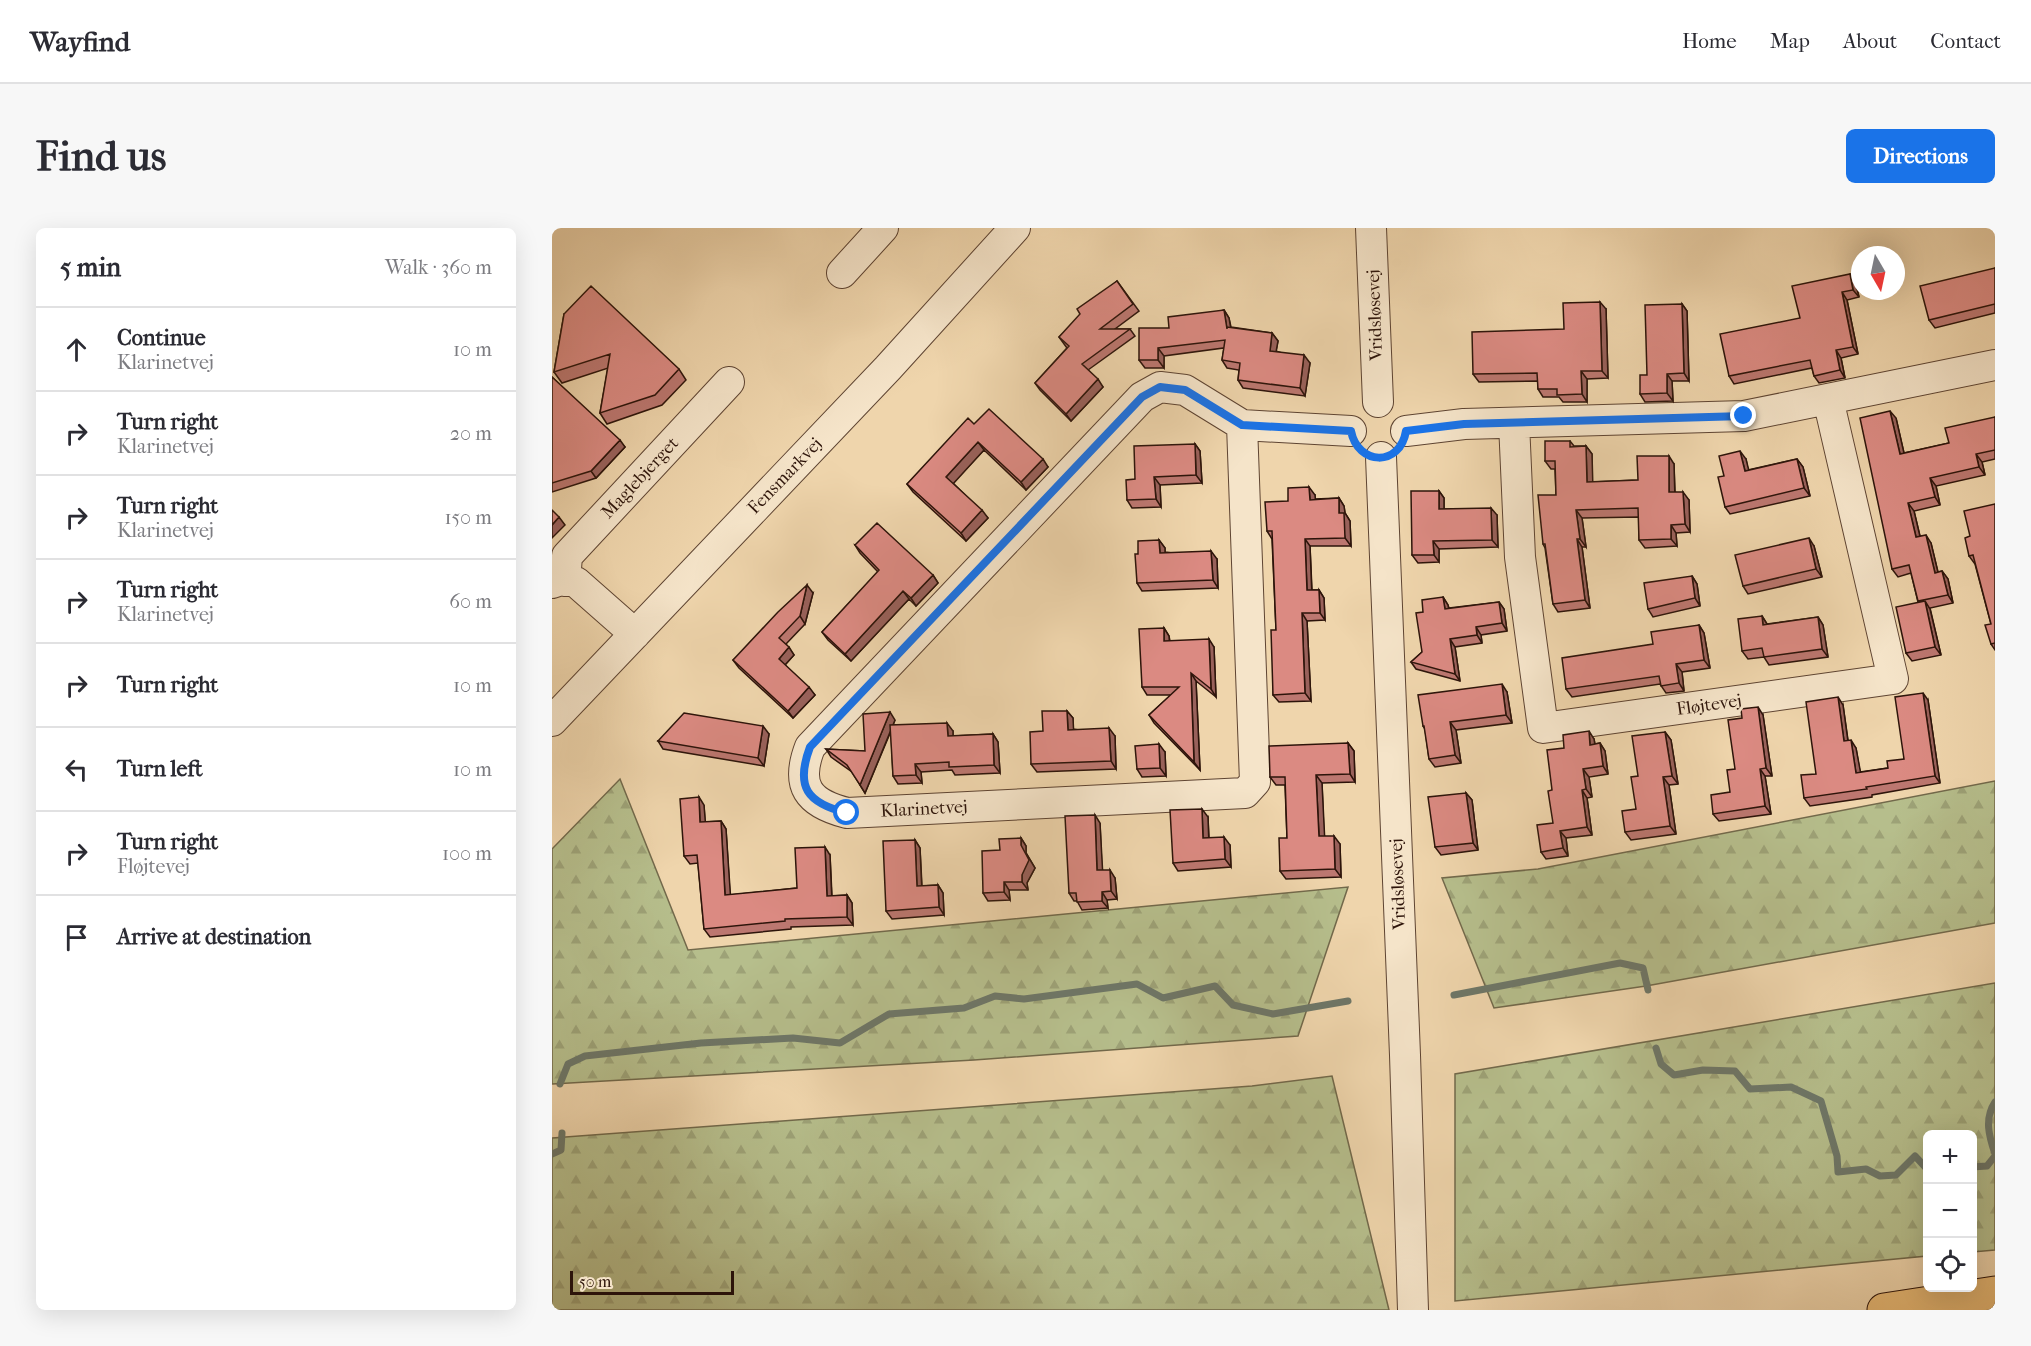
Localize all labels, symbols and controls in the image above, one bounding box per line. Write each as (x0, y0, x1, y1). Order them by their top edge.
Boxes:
text: Wayfind (30, 25, 130, 58)
text: Home (1682, 29, 1737, 53)
text: Map (1770, 29, 1810, 53)
text: About (1843, 29, 1897, 53)
text: Contact (1930, 29, 2001, 53)
button: Directions (1846, 129, 1995, 183)
text: Find us (36, 132, 166, 181)
north arrow (1851, 246, 1905, 300)
text: 5 min (60, 252, 121, 283)
text: Walk · 360 m (385, 256, 492, 279)
street label: Vridsløsevej (1363, 269, 1387, 362)
text: Continue (117, 325, 206, 351)
icon: ahead (60, 333, 93, 366)
text: 10 m (453, 338, 492, 361)
text: Klarinetvej (117, 351, 214, 374)
route end (1730, 402, 1756, 428)
text: Turn right (117, 409, 218, 435)
icon: right (60, 417, 93, 450)
text: 20 m (450, 422, 492, 445)
street label: Maglebjerget (597, 433, 683, 523)
street label: Fensmarkvej (743, 434, 827, 518)
text: Klarinetvej (117, 435, 214, 458)
text: Turn right (117, 493, 218, 519)
icon: right (60, 501, 93, 534)
text: 150 m (444, 506, 492, 529)
text: Klarinetvej (117, 519, 214, 542)
text: Turn right (117, 577, 218, 603)
icon: right (60, 585, 93, 618)
text: 60 m (449, 590, 492, 613)
text: Klarinetvej (117, 603, 214, 626)
icon: right (60, 669, 93, 702)
text: Turn right (117, 672, 218, 698)
text: 10 m (453, 674, 492, 697)
street label: Fløjtevej (1675, 690, 1743, 720)
icon: left (60, 753, 93, 786)
text: Turn left (117, 756, 203, 782)
text: 10 m (453, 758, 492, 781)
street label: Klarinetvej (880, 796, 968, 822)
route start (833, 799, 859, 825)
text: Turn right (117, 829, 218, 855)
icon: right (60, 837, 93, 870)
street label: Vridsløsevej (1386, 838, 1410, 931)
text: 100 m (442, 842, 492, 865)
text: Fløjtevej (117, 855, 190, 878)
icon: arrive (60, 921, 93, 954)
text: Arrive at destination (117, 924, 311, 950)
map controls (1923, 1130, 1977, 1292)
button: + (1923, 1130, 1977, 1184)
button: − (1923, 1184, 1977, 1238)
button: locate (1923, 1238, 1977, 1292)
scale bar (570, 1268, 734, 1296)
text: 50 m (579, 1272, 611, 1291)

